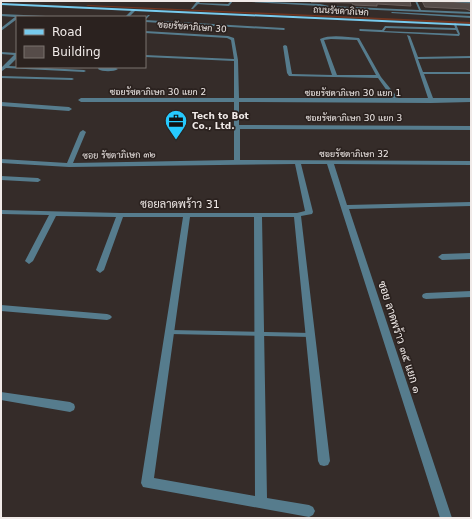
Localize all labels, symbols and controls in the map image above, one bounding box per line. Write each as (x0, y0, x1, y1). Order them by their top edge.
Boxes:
street label: ถนนรัชดาภิเษก (313, 4, 369, 17)
legend (16, 16, 146, 68)
street label: ซอยรัชดาภิเษก 30 (157, 19, 227, 34)
text: Road (52, 25, 82, 39)
text: Building (52, 45, 101, 59)
street label: ซอยรัชดาภิเษก 30 แยก 2 (110, 86, 206, 97)
street label: ซอยรัชดาภิเษก 30 แยก 1 (305, 87, 401, 98)
office icon: Tech to Bot Co., Ltd. (163, 108, 189, 141)
place label: Tech to Bot Co., Ltd. (192, 111, 250, 131)
street label: ซอยรัชดาภิเษก 30 แยก 3 (306, 112, 402, 123)
street label: ซอย รัชดาภิเษก ๓๒ (82, 148, 156, 161)
street label: ซอยรัชดาภิเษก 32 (319, 148, 389, 159)
street label: ซอยลาดพร้าว 31 (140, 197, 220, 211)
street label: ซอย ลาดพร้าว ๓๕ แยก ๑ (375, 279, 425, 395)

